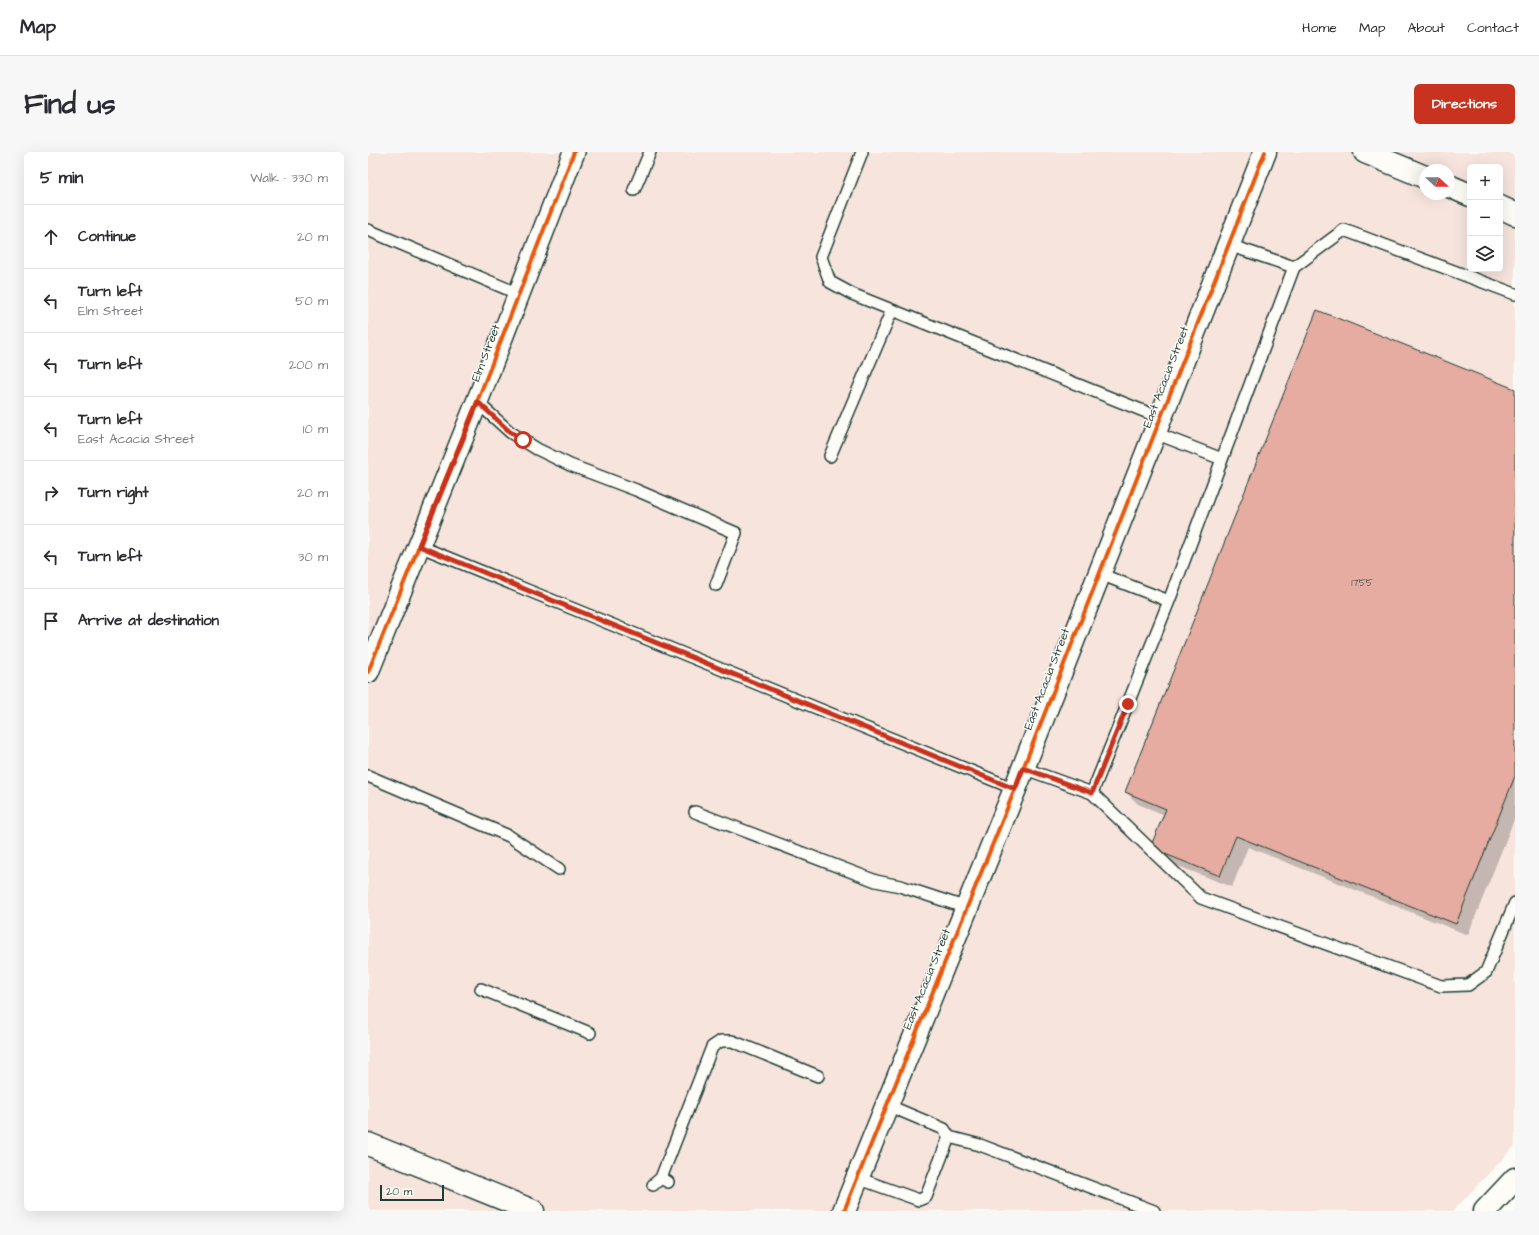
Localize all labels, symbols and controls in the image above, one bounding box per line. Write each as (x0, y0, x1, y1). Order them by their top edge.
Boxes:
text: Map (20, 14, 56, 41)
text: Home (1302, 18, 1337, 38)
text: Map (1359, 18, 1385, 38)
text: About (1407, 18, 1445, 38)
text: Contact (1467, 18, 1519, 38)
button: Directions (1414, 84, 1515, 124)
text: Find us (24, 85, 115, 124)
north arrow (1419, 164, 1455, 200)
map controls (1467, 164, 1503, 272)
button: + (1467, 164, 1503, 200)
text: 5 min (40, 166, 83, 190)
text: Walk · 330 m (250, 169, 328, 187)
button: − (1467, 200, 1503, 236)
icon: ahead (40, 226, 62, 248)
text: Continue (78, 226, 136, 247)
text: 20 m (297, 228, 328, 246)
button: layers (1467, 236, 1503, 272)
text: Turn left (78, 281, 142, 302)
icon: left (40, 290, 62, 312)
text: 50 m (295, 292, 328, 310)
text: Elm Street (78, 302, 143, 320)
street label: Elm Street (467, 322, 505, 384)
street label: East Acacia Street (1139, 324, 1193, 430)
icon: left (40, 354, 62, 376)
text: Turn left (78, 354, 142, 375)
text: 200 m (289, 356, 328, 374)
text: Turn left (78, 409, 142, 430)
icon: left (40, 418, 62, 440)
text: 10 m (303, 420, 328, 438)
text: East Acacia Street (78, 430, 195, 448)
route start (514, 431, 532, 449)
icon: right (40, 482, 62, 504)
text: Turn right (78, 482, 149, 503)
text: 20 m (297, 484, 328, 502)
icon: left (40, 546, 62, 568)
text: Turn left (78, 546, 142, 567)
text: 30 m (298, 548, 328, 566)
house number: 1755 (1351, 576, 1373, 590)
icon: arrive (40, 610, 62, 632)
text: Arrive at destination (78, 610, 219, 631)
street label: East Acacia Street (1020, 626, 1074, 732)
route end (1119, 695, 1137, 713)
street label: East Acacia Street (899, 926, 955, 1032)
scale bar (380, 1183, 444, 1202)
text: 20 m (386, 1184, 412, 1199)

